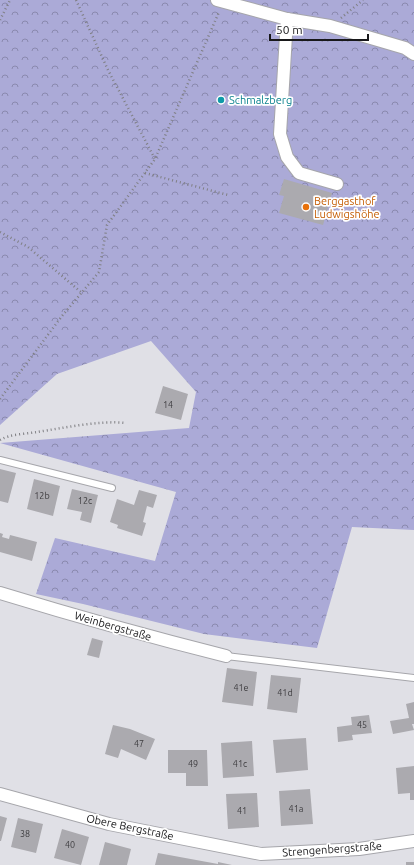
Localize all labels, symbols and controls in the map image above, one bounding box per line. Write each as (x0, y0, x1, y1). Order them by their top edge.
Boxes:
scale bar (270, 16, 368, 42)
text: 50 m (276, 23, 303, 36)
place label: Schmalzberg (229, 94, 292, 106)
marker: Schmalzberg (216, 95, 226, 105)
place label: Berggasthof Ludwigshöhe (314, 195, 380, 220)
marker: Berggasthof Ludwigshöhe (301, 202, 311, 212)
house number: 14 (163, 400, 173, 410)
house number: 12b (34, 491, 50, 501)
house number: 12c (78, 496, 92, 506)
street label: Weinbergstraße (73, 609, 153, 643)
house number: 41e (233, 683, 249, 693)
house number: 41d (277, 688, 293, 698)
house number: 45 (357, 720, 367, 730)
house number: 47 (134, 739, 144, 749)
house number: 49 (188, 759, 198, 769)
house number: 41c (233, 759, 247, 769)
house number: 41a (289, 804, 303, 814)
house number: 41 (237, 806, 247, 816)
street label: Obere Bergstraße (85, 812, 175, 842)
house number: 38 (20, 829, 30, 839)
house number: 40 (65, 840, 75, 850)
street label: Strengenbergstraße (282, 840, 382, 858)

